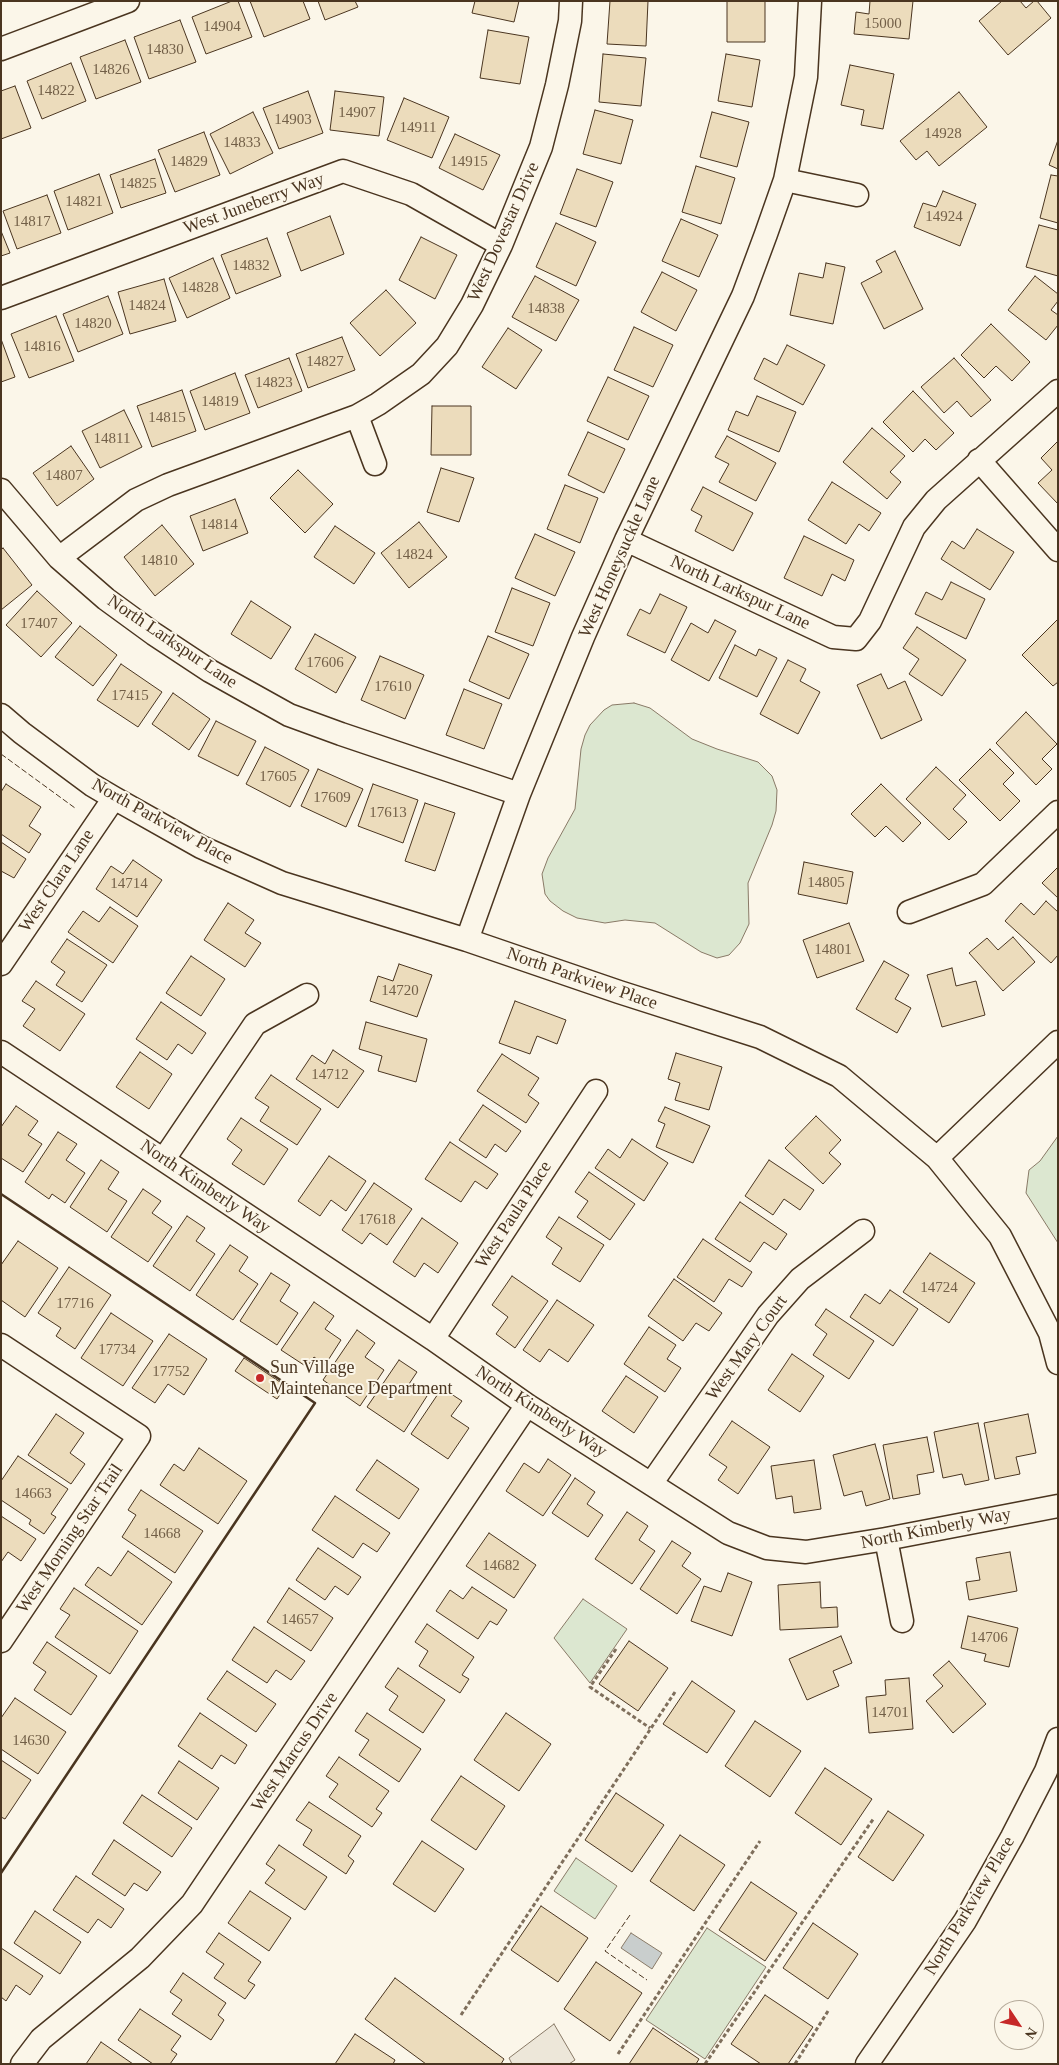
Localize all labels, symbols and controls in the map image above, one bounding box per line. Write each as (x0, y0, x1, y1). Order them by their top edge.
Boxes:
house number: 15000 (864, 15, 902, 33)
house number: 14904 (203, 18, 241, 36)
house number: 14830 (146, 41, 184, 59)
house number: 14826 (92, 61, 130, 79)
house number: 14822 (37, 82, 75, 100)
house number: 14907 (338, 104, 376, 122)
house number: 14903 (274, 111, 312, 129)
house number: 14911 (400, 119, 436, 137)
house number: 14928 (924, 125, 962, 143)
house number: 14833 (223, 134, 261, 152)
house number: 14829 (170, 153, 208, 171)
house number: 14915 (450, 153, 488, 171)
street label: West Dovestar Drive (464, 159, 544, 305)
street label: West Juneberry Way (181, 169, 327, 239)
house number: 14825 (119, 175, 157, 193)
house number: 14821 (65, 193, 103, 211)
house number: 14924 (925, 208, 963, 226)
house number: 14817 (13, 213, 51, 231)
house number: 14832 (232, 257, 270, 275)
house number: 14828 (181, 279, 219, 297)
house number: 14824 (128, 297, 166, 315)
house number: 14838 (527, 300, 565, 318)
house number: 14820 (74, 315, 112, 333)
house number: 14816 (23, 338, 61, 356)
house number: 14827 (306, 353, 344, 371)
house number: 14823 (255, 374, 293, 392)
house number: 14819 (201, 393, 239, 411)
house number: 14815 (148, 409, 186, 427)
house number: 14811 (94, 430, 130, 448)
house number: 14807 (45, 467, 83, 485)
street label: West Honeysuckle Lane (575, 473, 665, 641)
house number: 14814 (200, 516, 238, 534)
house number: 14824 (395, 546, 433, 564)
street label: North Larkspur Lane (667, 551, 813, 635)
house number: 14810 (140, 552, 178, 570)
street label: North Larkspur Lane (103, 591, 241, 693)
house number: 17407 (20, 615, 58, 633)
house number: 17606 (306, 654, 344, 672)
house number: 17610 (374, 678, 412, 696)
house number: 17415 (111, 687, 149, 705)
house number: 17605 (259, 768, 297, 786)
street label: North Parkview Place (88, 774, 236, 870)
house number: 17609 (313, 789, 351, 807)
house number: 17613 (369, 804, 407, 822)
street label: West Clara Lane (15, 825, 99, 937)
house number: 14805 (807, 874, 845, 892)
house number: 14714 (110, 875, 148, 893)
house number: 14801 (814, 941, 852, 959)
street label: North Parkview Place (504, 943, 660, 1015)
house number: 14720 (381, 982, 419, 1000)
house number: 14712 (311, 1066, 349, 1084)
street label: North Kimberly Way (136, 1135, 274, 1239)
street label: West Paula Place (471, 1157, 557, 1273)
house number: 17618 (358, 1211, 396, 1229)
house number: 14724 (920, 1279, 958, 1297)
street label: West Mary Court (702, 1291, 792, 1405)
house number: 17716 (56, 1295, 94, 1313)
house number: 17734 (98, 1341, 136, 1359)
place label: Sun Village Maintenance Department (270, 1357, 452, 1400)
street label: North Kimberly Way (471, 1361, 611, 1463)
house number: 17752 (152, 1363, 190, 1381)
marker: Sun Village Maintenance Department (254, 1372, 266, 1384)
street label: West Morning Star Trail (12, 1460, 128, 1618)
house number: 14663 (14, 1485, 52, 1503)
street label: North Kimberly Way (859, 1504, 1013, 1554)
house number: 14668 (143, 1525, 181, 1543)
house number: 14682 (482, 1557, 520, 1575)
house number: 14657 (281, 1611, 319, 1629)
house number: 14706 (970, 1629, 1008, 1647)
street label: West Marcus Drive (247, 1688, 343, 1816)
house number: 14701 (871, 1704, 909, 1722)
house number: 14630 (12, 1732, 50, 1750)
street label: North Parkview Place (920, 1833, 1020, 1979)
north arrow (994, 2000, 1044, 2050)
text: N (1022, 2025, 1040, 2041)

